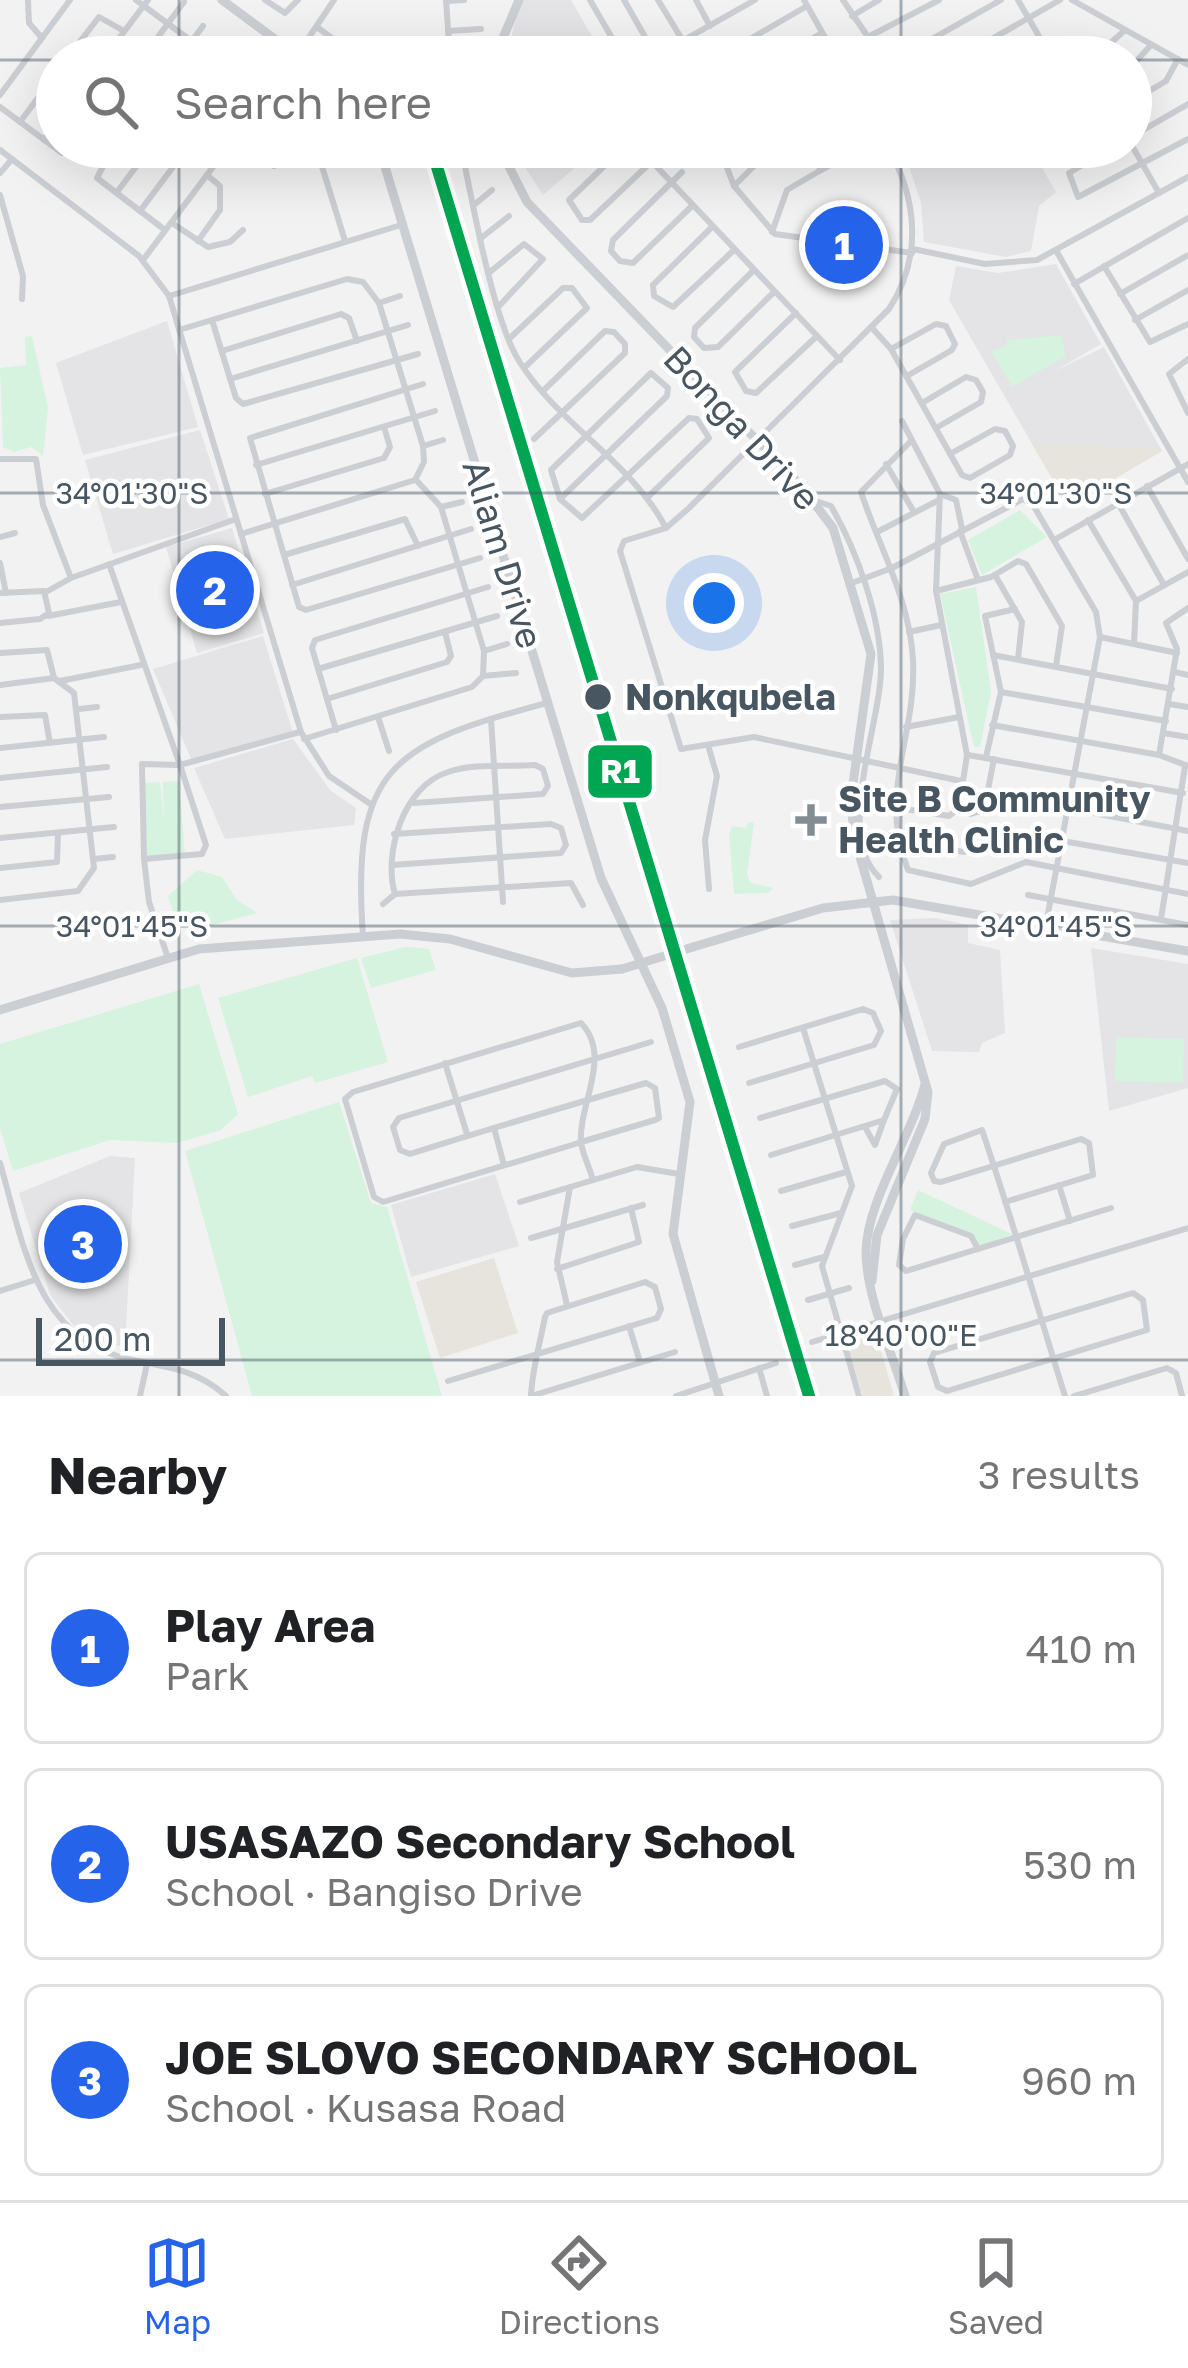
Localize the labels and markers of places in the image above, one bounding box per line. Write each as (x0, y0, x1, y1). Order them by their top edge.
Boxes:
pin: 1 (805, 200, 883, 290)
pin: 2 (176, 545, 254, 635)
place label: Nonkqubela (625, 675, 836, 718)
marker: Nonkqubela (582, 681, 614, 713)
place label: Site B Community Health Clinic (838, 777, 1151, 861)
marker: Site B Community Health Clinic (795, 804, 827, 836)
pin: 3 (44, 1199, 122, 1289)

